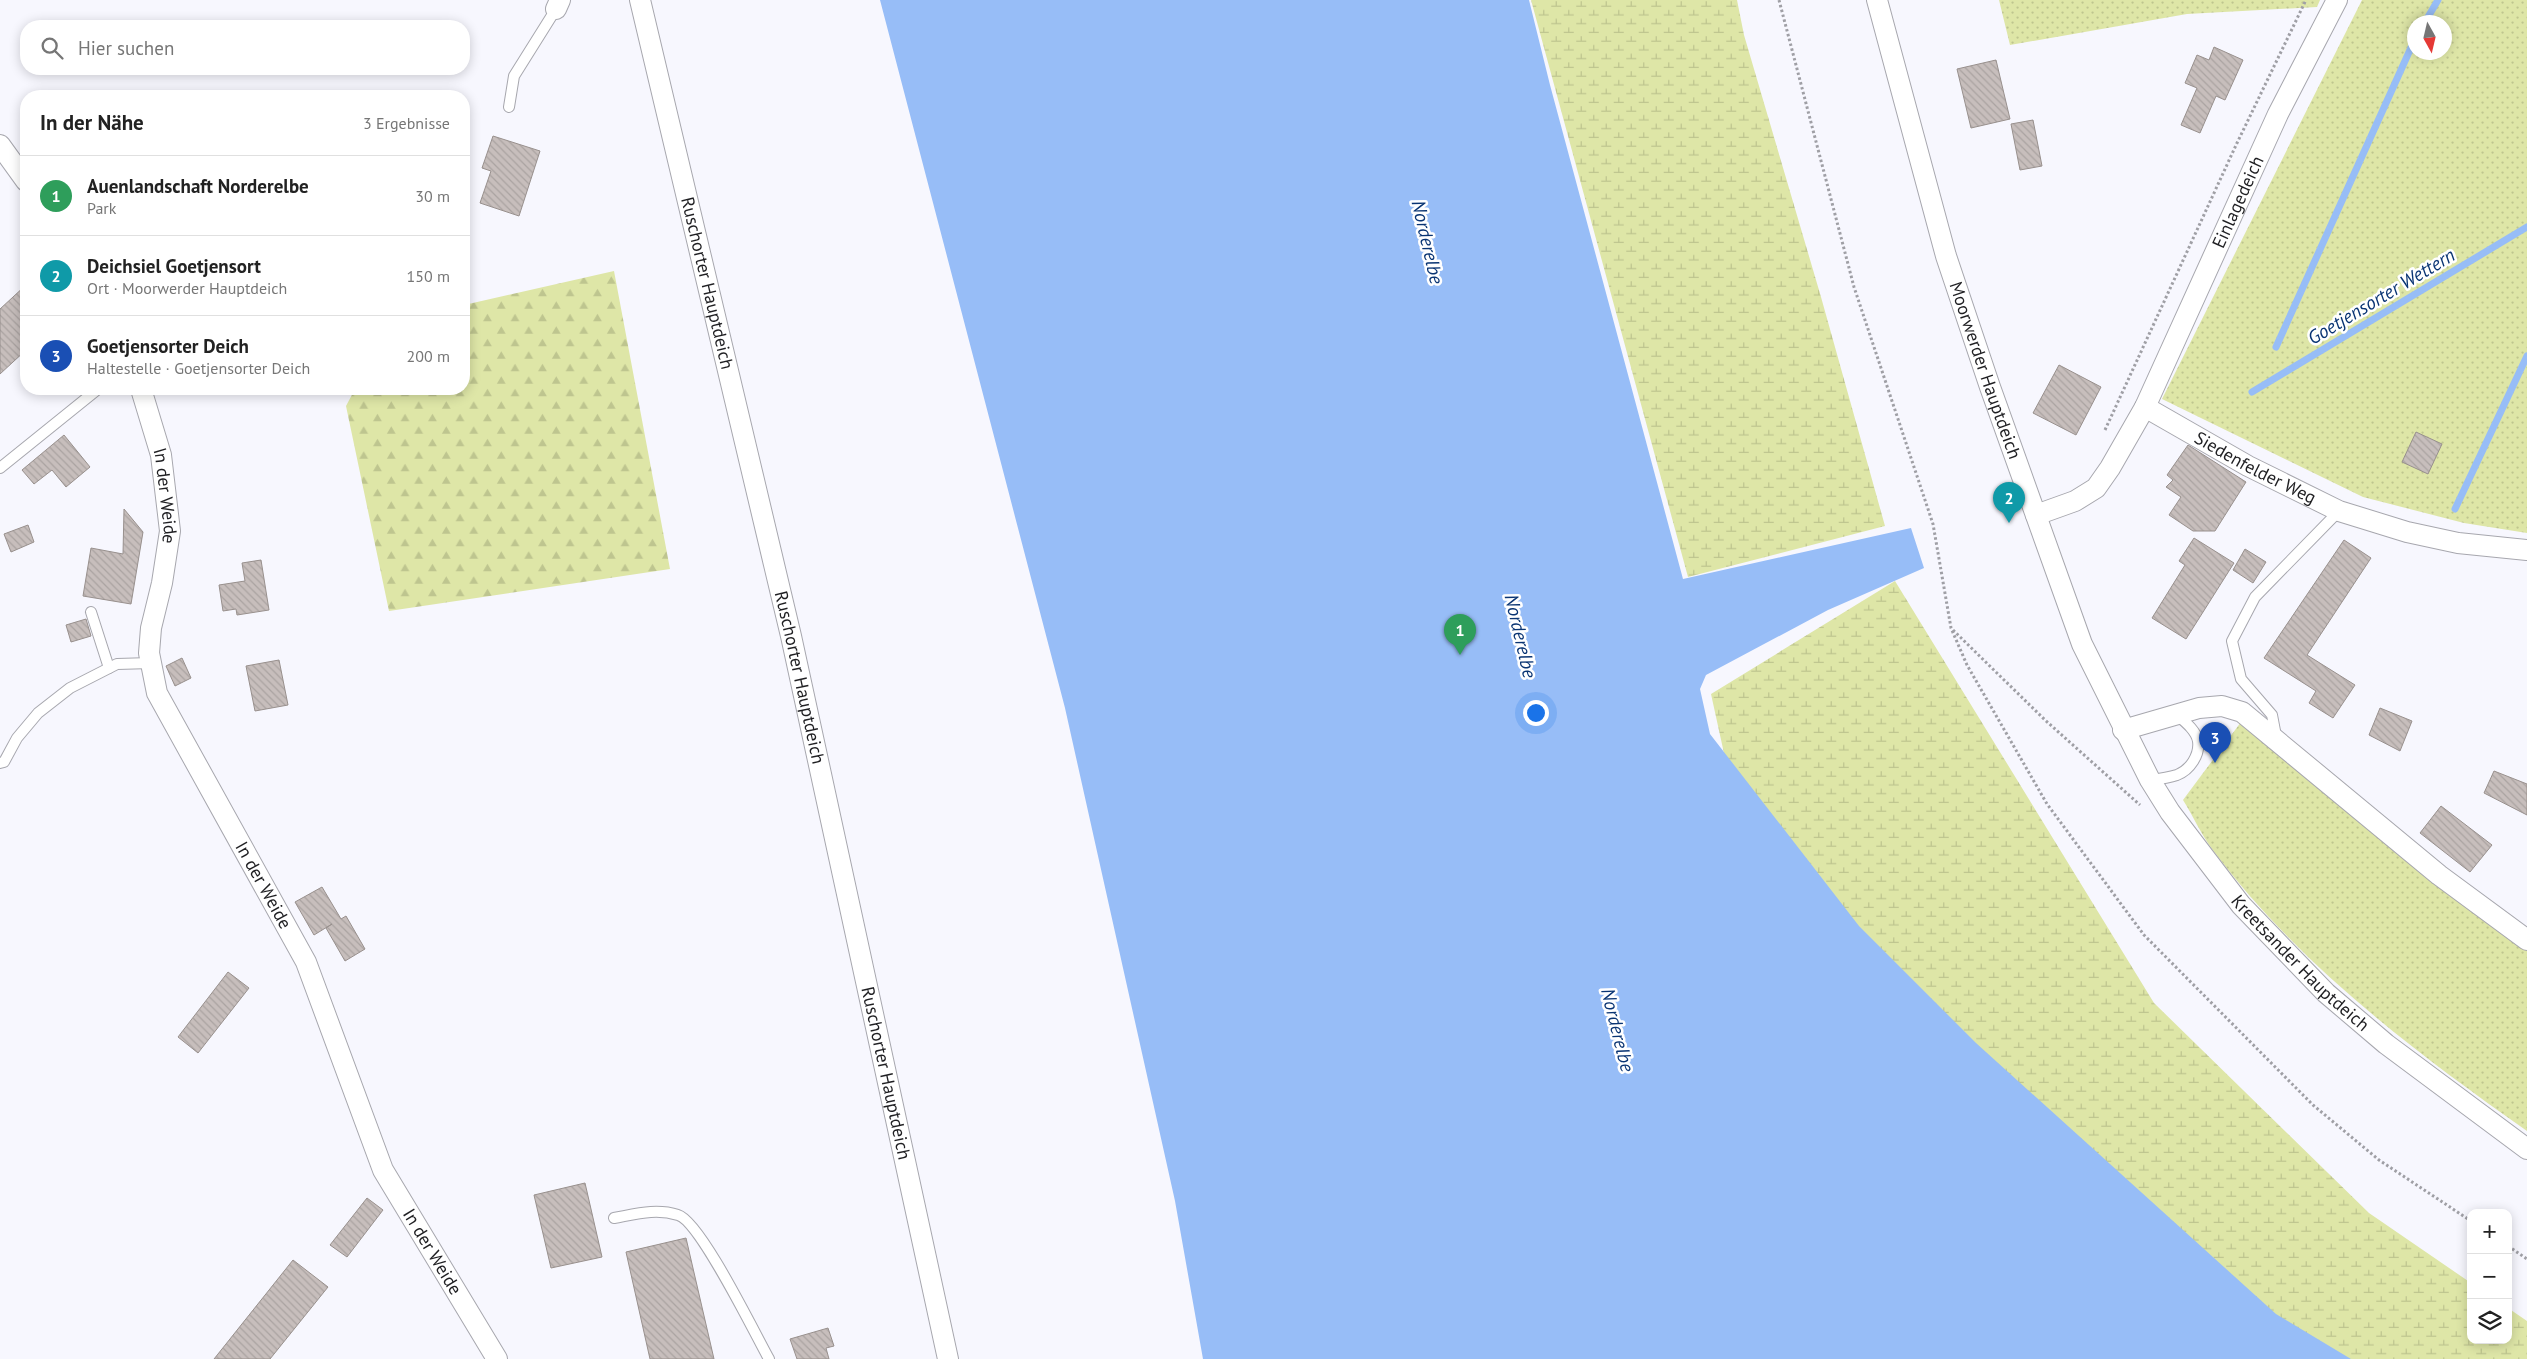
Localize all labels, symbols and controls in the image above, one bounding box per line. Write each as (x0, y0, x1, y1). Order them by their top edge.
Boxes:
north arrow (2407, 15, 2452, 60)
search box (20, 20, 470, 75)
icon: search (38, 34, 66, 62)
text: Hier suchen (78, 36, 174, 60)
text: In der Nähe (40, 109, 144, 136)
text: 3 Ergebnisse (363, 113, 450, 133)
street label: Einlagedeich (2207, 152, 2269, 252)
text: Auenlandschaft Norderelbe (87, 174, 309, 198)
text: 1 (51, 186, 61, 206)
text: 30 m (415, 186, 450, 206)
street label: Ruschorter Hauptdeich (676, 195, 739, 371)
text: Park (87, 198, 116, 218)
water label: Norderelbe (1407, 198, 1449, 286)
water label: Goetjensorter Wettern (2303, 242, 2459, 349)
text: Deichsiel Goetjensort (87, 254, 261, 278)
text: 2 (51, 266, 61, 286)
text: 150 m (407, 266, 450, 286)
text: Ort · Moorwerder Hauptdeich (87, 278, 287, 298)
street label: Moorwerder Hauptdeich (1944, 279, 2027, 462)
text: Goetjensorter Deich (87, 334, 249, 358)
text: 3 (51, 346, 61, 366)
text: 200 m (407, 346, 450, 366)
text: Haltestelle · Goetjensorter Deich (87, 358, 310, 378)
street label: Siedenfelder Weg (2191, 426, 2320, 509)
street label: In der Weide (148, 445, 182, 545)
pin: 2 (1993, 482, 2025, 523)
street label: Ruschorter Hauptdeich (770, 589, 830, 766)
water label: Norderelbe (1500, 592, 1542, 680)
pin: 1 (1444, 614, 1476, 655)
your location (1523, 700, 1549, 726)
pin: 3 (2199, 722, 2231, 763)
street label: In der Weide (230, 837, 297, 933)
street label: Kreetsander Hauptdeich (2226, 890, 2374, 1036)
street label: Ruschorter Hauptdeich (856, 984, 916, 1162)
water label: Norderelbe (1596, 986, 1640, 1074)
street label: In der Weide (398, 1204, 467, 1299)
map controls (2467, 1209, 2512, 1344)
button: + (2467, 1209, 2512, 1254)
button: − (2467, 1254, 2512, 1299)
button: layers (2467, 1299, 2512, 1344)

